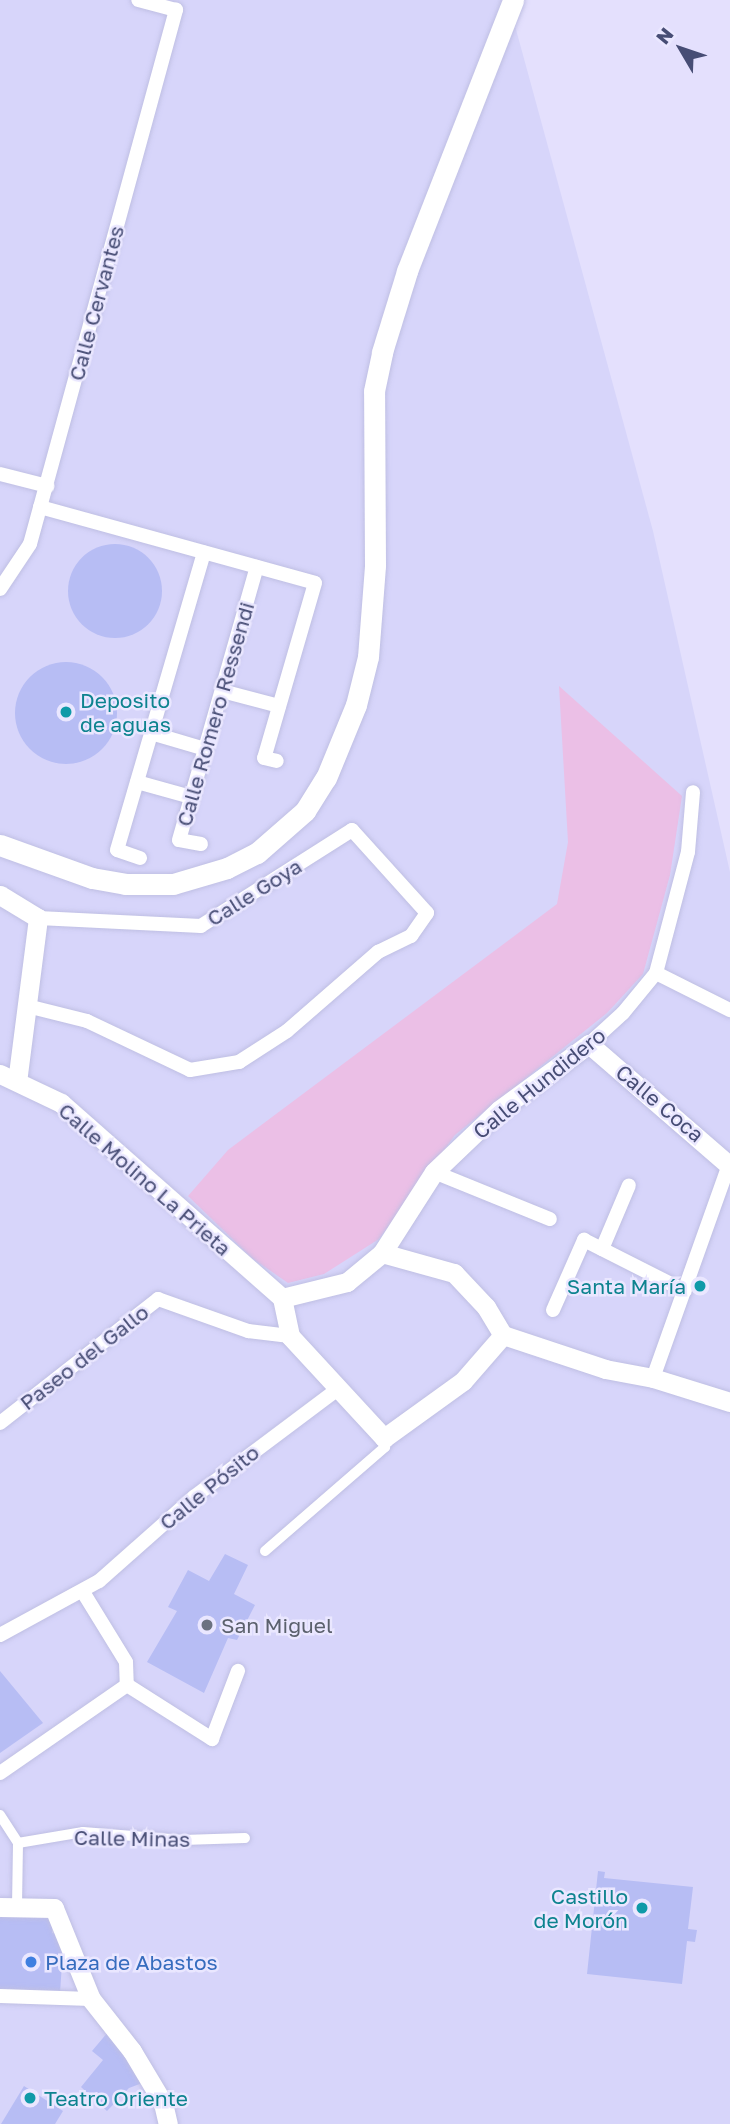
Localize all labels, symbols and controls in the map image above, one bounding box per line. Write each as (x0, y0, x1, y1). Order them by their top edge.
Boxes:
north arrow (646, 14, 716, 84)
text: N (651, 23, 678, 48)
street label: Calle Cervantes (63, 223, 129, 383)
street label: Calle Romero Ressendi (171, 599, 259, 829)
place label: Deposito de aguas (80, 687, 171, 737)
marker: Deposito de aguas (58, 704, 74, 720)
street label: Calle Goya (202, 853, 306, 931)
street label: Calle Hundidero (468, 1022, 610, 1144)
street label: Calle Coca (611, 1059, 709, 1147)
street label: Calle Molino La Prieta (54, 1097, 236, 1261)
place label: Santa María (567, 1273, 686, 1299)
marker: Santa María (692, 1278, 708, 1294)
street label: Paseo del Gallo (15, 1299, 153, 1415)
street label: Calle Pósito (154, 1439, 264, 1535)
place label: San Miguel (221, 1612, 333, 1638)
marker: San Miguel (199, 1617, 215, 1633)
street label: Calle Minas (74, 1824, 190, 1852)
place label: Castillo de Morón (534, 1883, 628, 1933)
marker: Castillo de Morón (634, 1900, 650, 1916)
place label: Plaza de Abastos (45, 1949, 218, 1975)
marker: Plaza de Abastos (23, 1954, 39, 1970)
place label: Teatro Oriente (44, 2085, 188, 2111)
marker: Teatro Oriente (22, 2090, 38, 2106)

